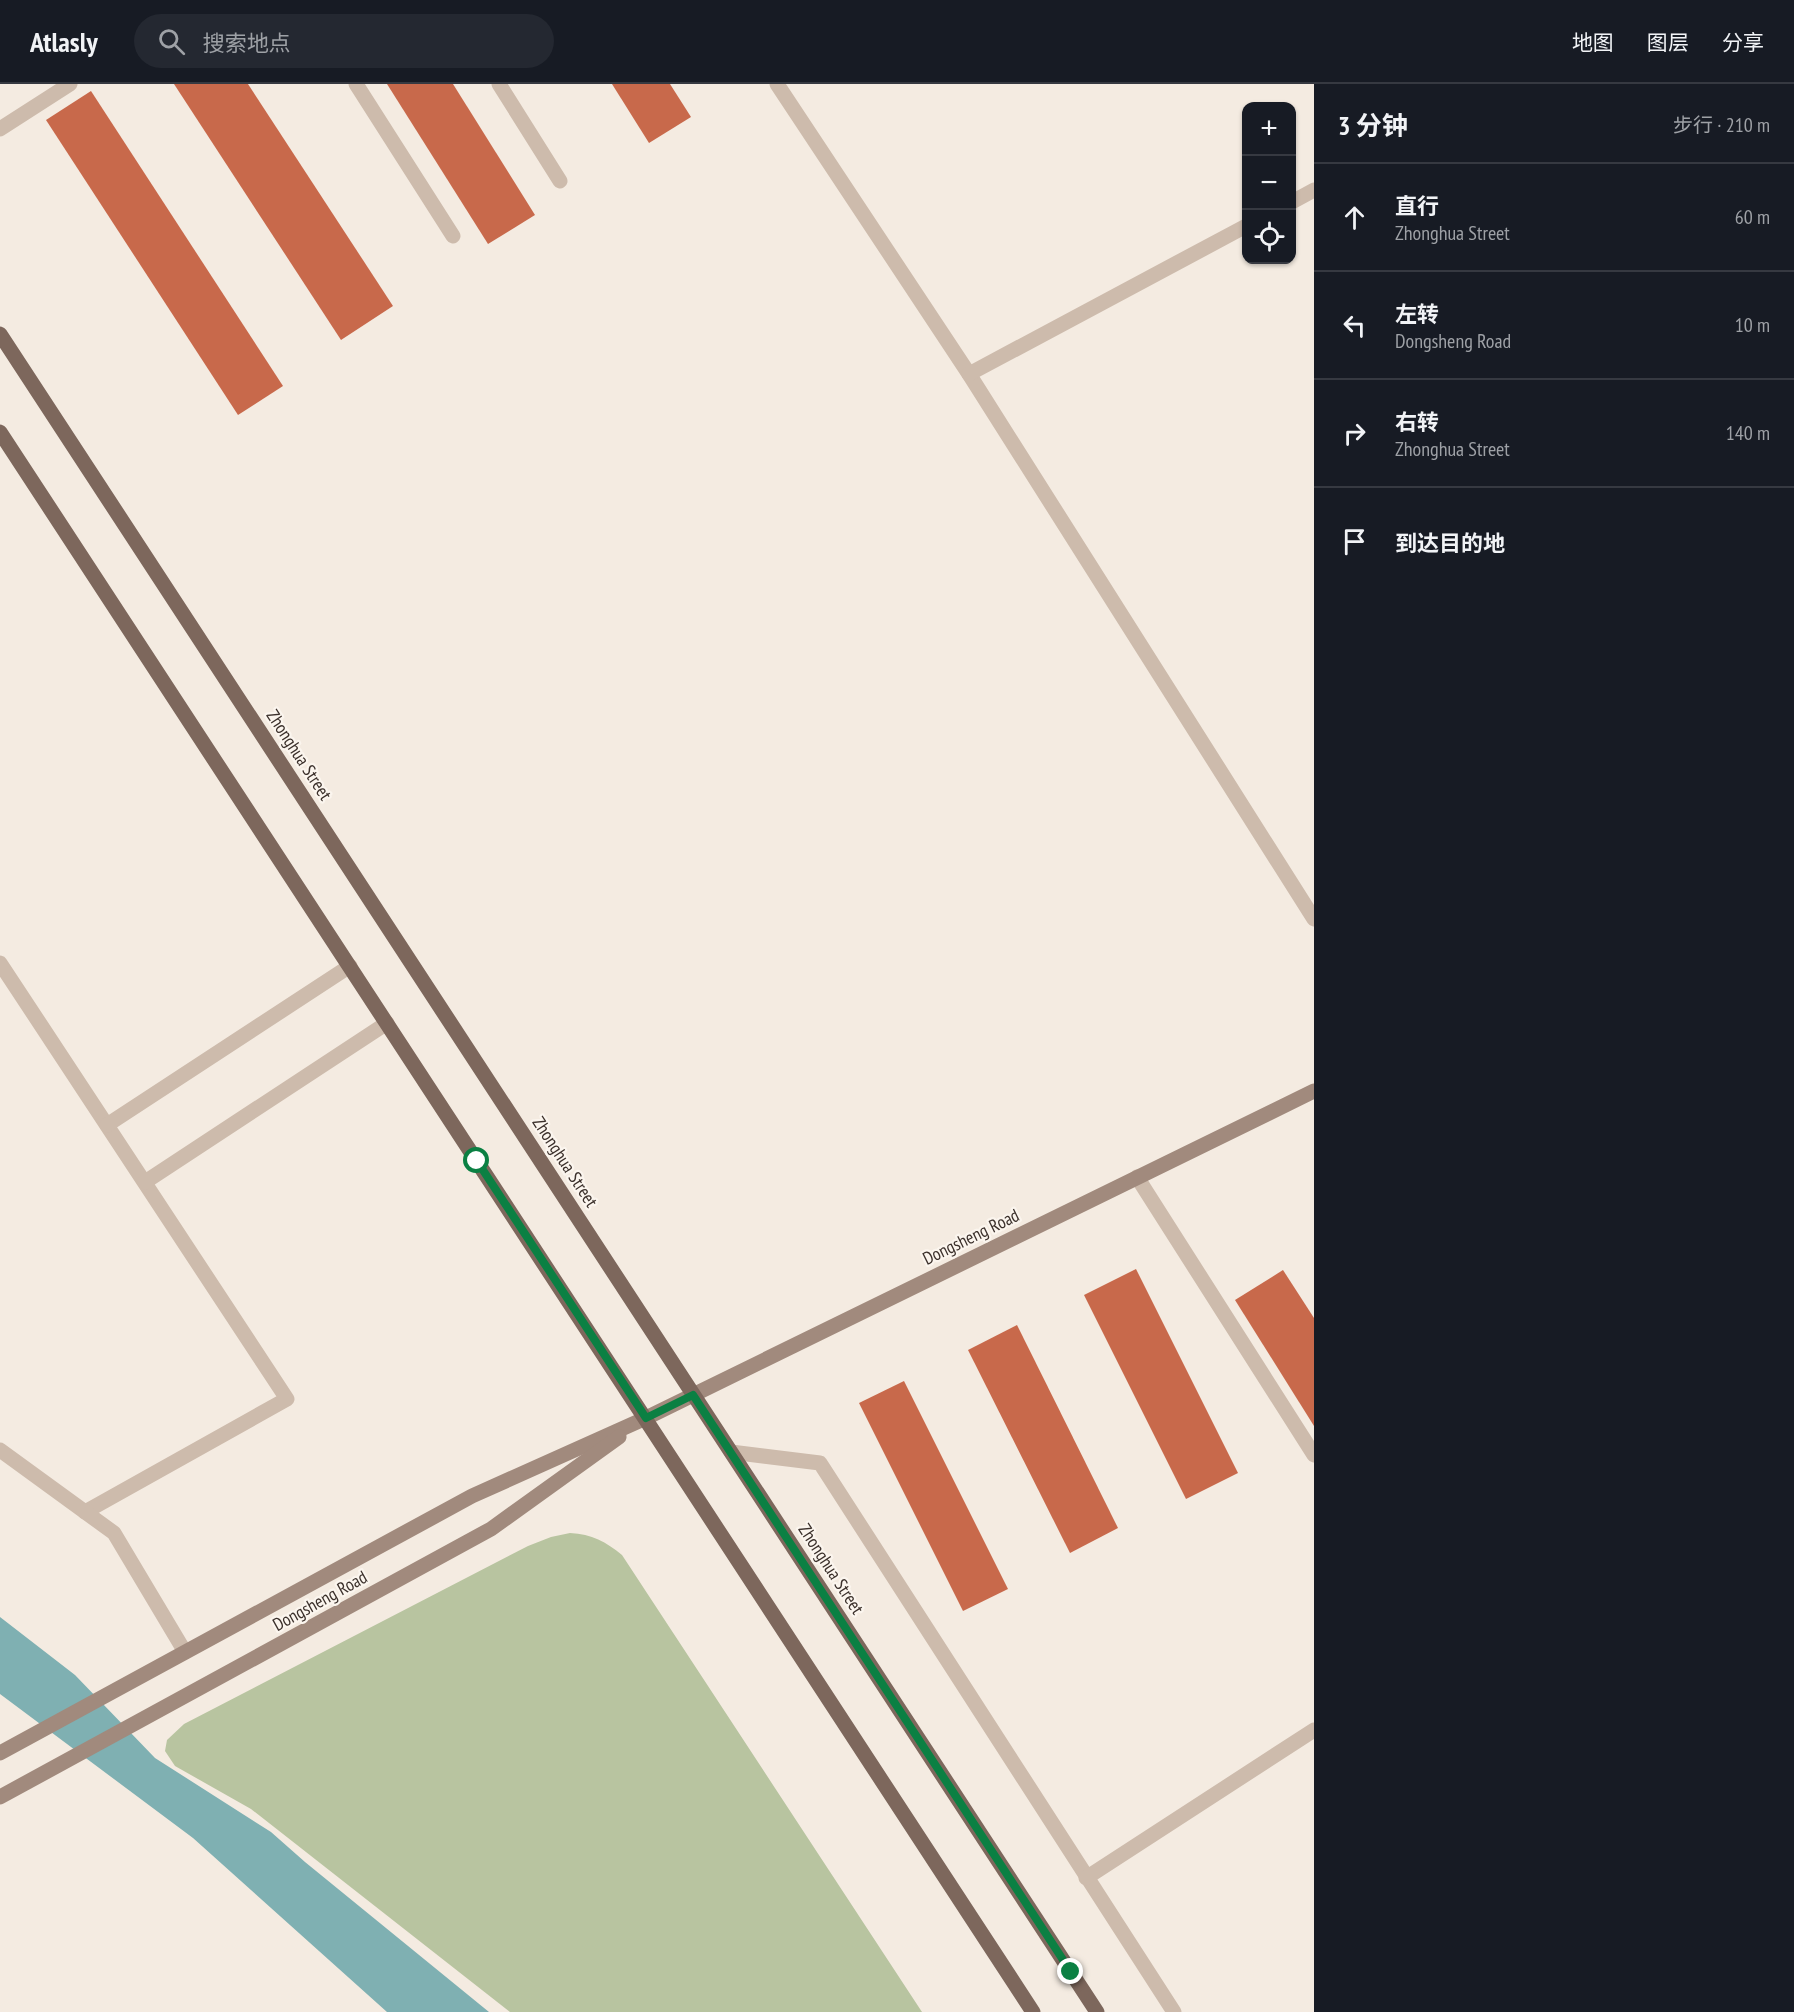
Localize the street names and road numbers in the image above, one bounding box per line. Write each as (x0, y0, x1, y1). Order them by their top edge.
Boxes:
street label: Zhonghua Street (262, 705, 337, 804)
street label: Zhonghua Street (528, 1112, 603, 1211)
street label: Dongsheng Road (919, 1203, 1023, 1270)
street label: Zhonghua Street (794, 1519, 869, 1618)
street label: Dongsheng Road (268, 1565, 371, 1636)

